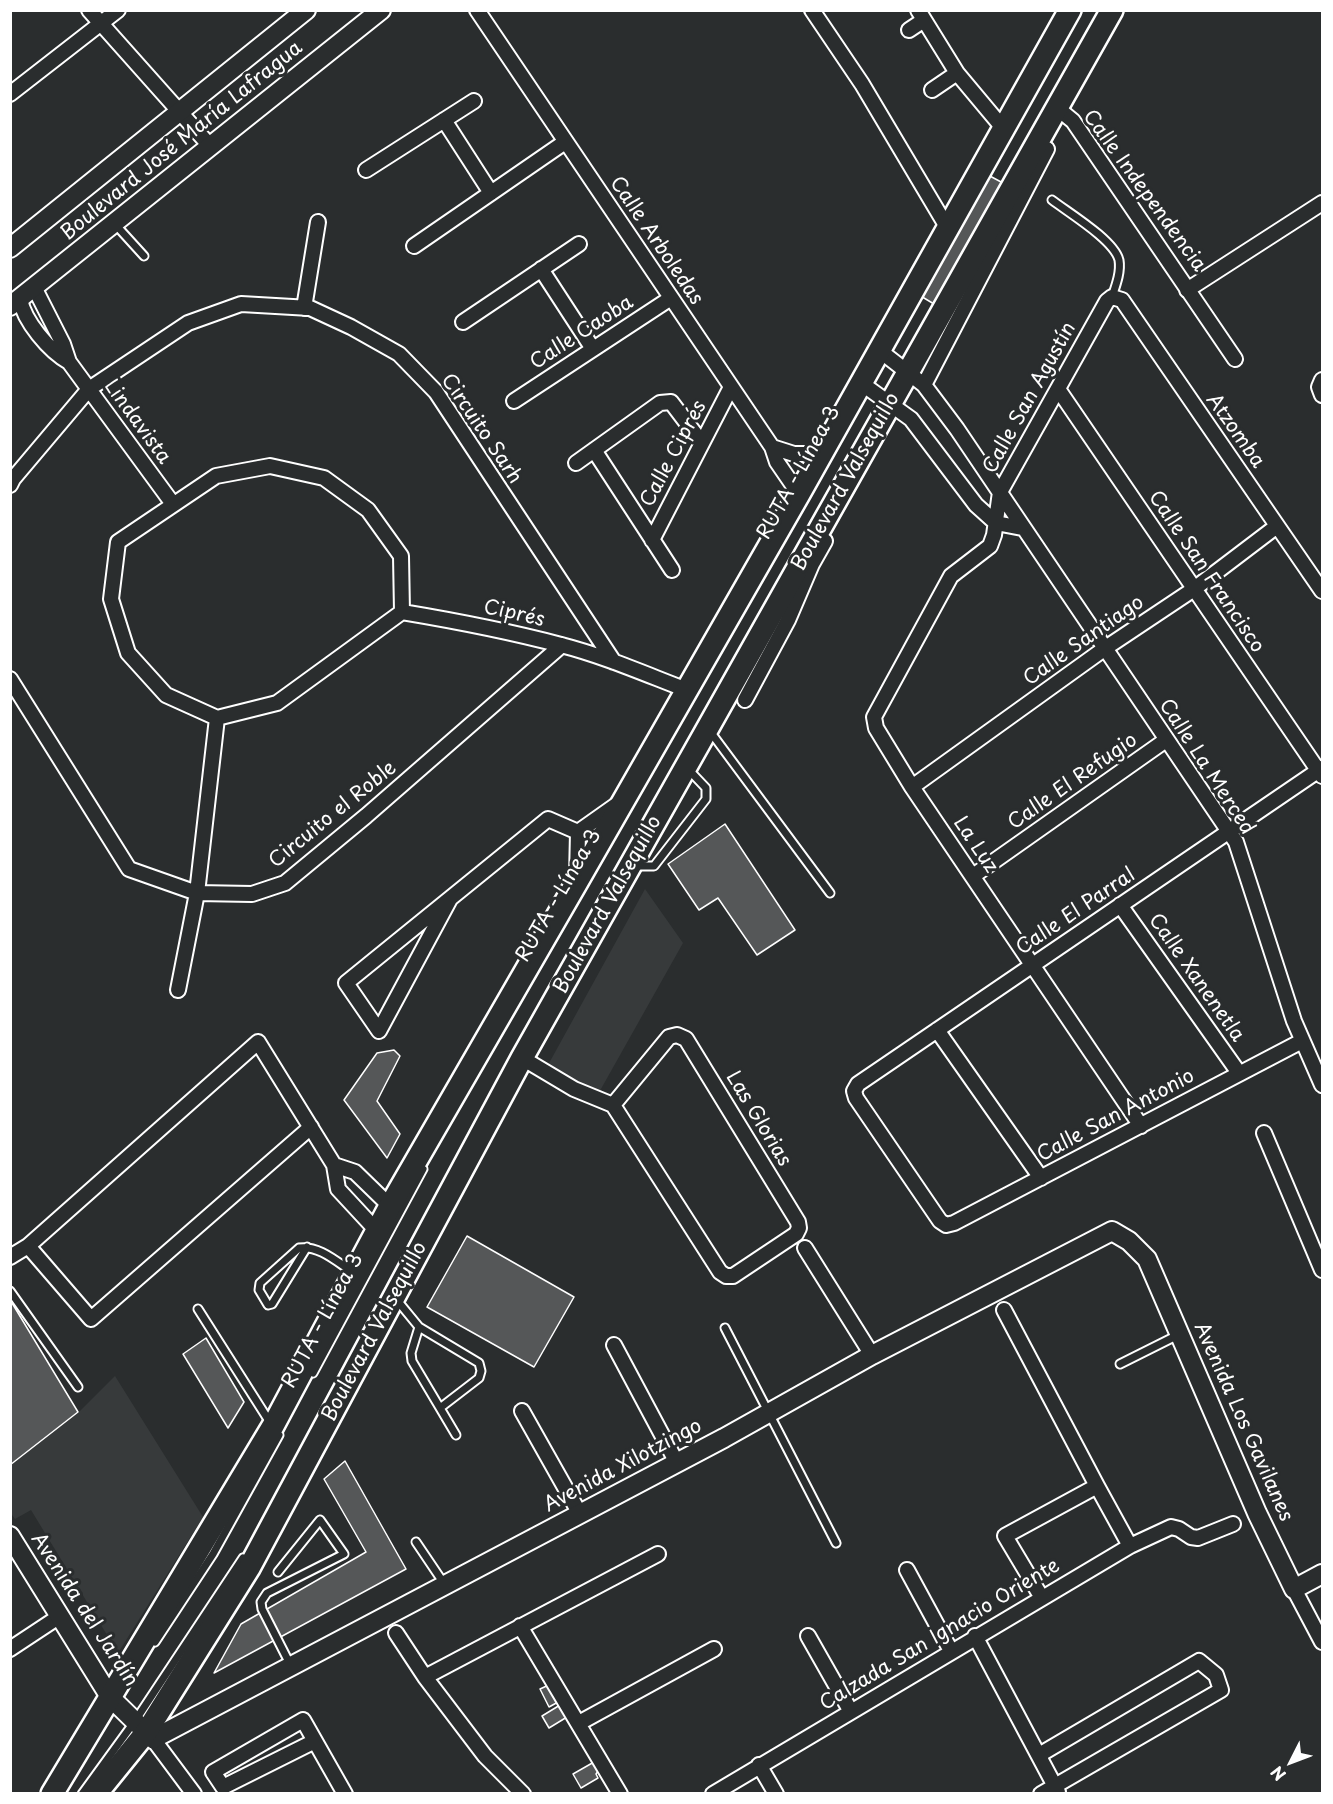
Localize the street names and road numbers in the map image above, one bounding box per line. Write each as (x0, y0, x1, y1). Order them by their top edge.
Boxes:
street label: Boulevard José María Lafragua (57, 36, 307, 246)
street label: Calle Independencia (1077, 106, 1211, 276)
street label: Calle Arboledas (604, 172, 708, 310)
street label: Calle Caoba (526, 291, 638, 375)
street label: Calle San Agustín (978, 318, 1082, 478)
street label: Circuito Sarh (435, 369, 527, 489)
street label: Lindavista (98, 375, 176, 469)
street label: Boulevard Valsequillo (787, 389, 905, 575)
street label: Atzomba (1201, 389, 1269, 473)
street label: Calle Ciprés (636, 397, 712, 511)
street label: RUTA - Línea 3 (752, 402, 846, 544)
street label: Calle San Francisco (1143, 487, 1269, 657)
street label: Calle Santiago (1019, 591, 1149, 691)
street label: Ciprés (481, 595, 547, 633)
street label: Calle La Merced (1153, 695, 1259, 839)
street label: Calle El Refugio (1004, 729, 1142, 835)
street label: Circuito el Roble (265, 756, 401, 874)
street label: Boulevard Valsequillo (549, 812, 667, 998)
street label: La Luz (948, 812, 1002, 878)
street label: RUTA - Línea 3 (511, 825, 607, 967)
street label: Calle El Parral (1012, 863, 1140, 961)
street label: Calle Xanenetla (1143, 909, 1249, 1047)
street label: Calle San Antonio (1033, 1064, 1199, 1168)
street label: Las Glorias (720, 1067, 796, 1171)
street label: Boulevard Valsequillo (317, 1238, 433, 1426)
street label: RUTA - Línea 3 (277, 1250, 369, 1392)
street label: Avenida Los Gavilanes (1188, 1319, 1298, 1525)
street label: Avenida Xilotzingo (540, 1414, 706, 1518)
street label: Avenida del Jardín (25, 1529, 143, 1691)
street label: Calzada San Ignacio Oriente (816, 1554, 1064, 1716)

